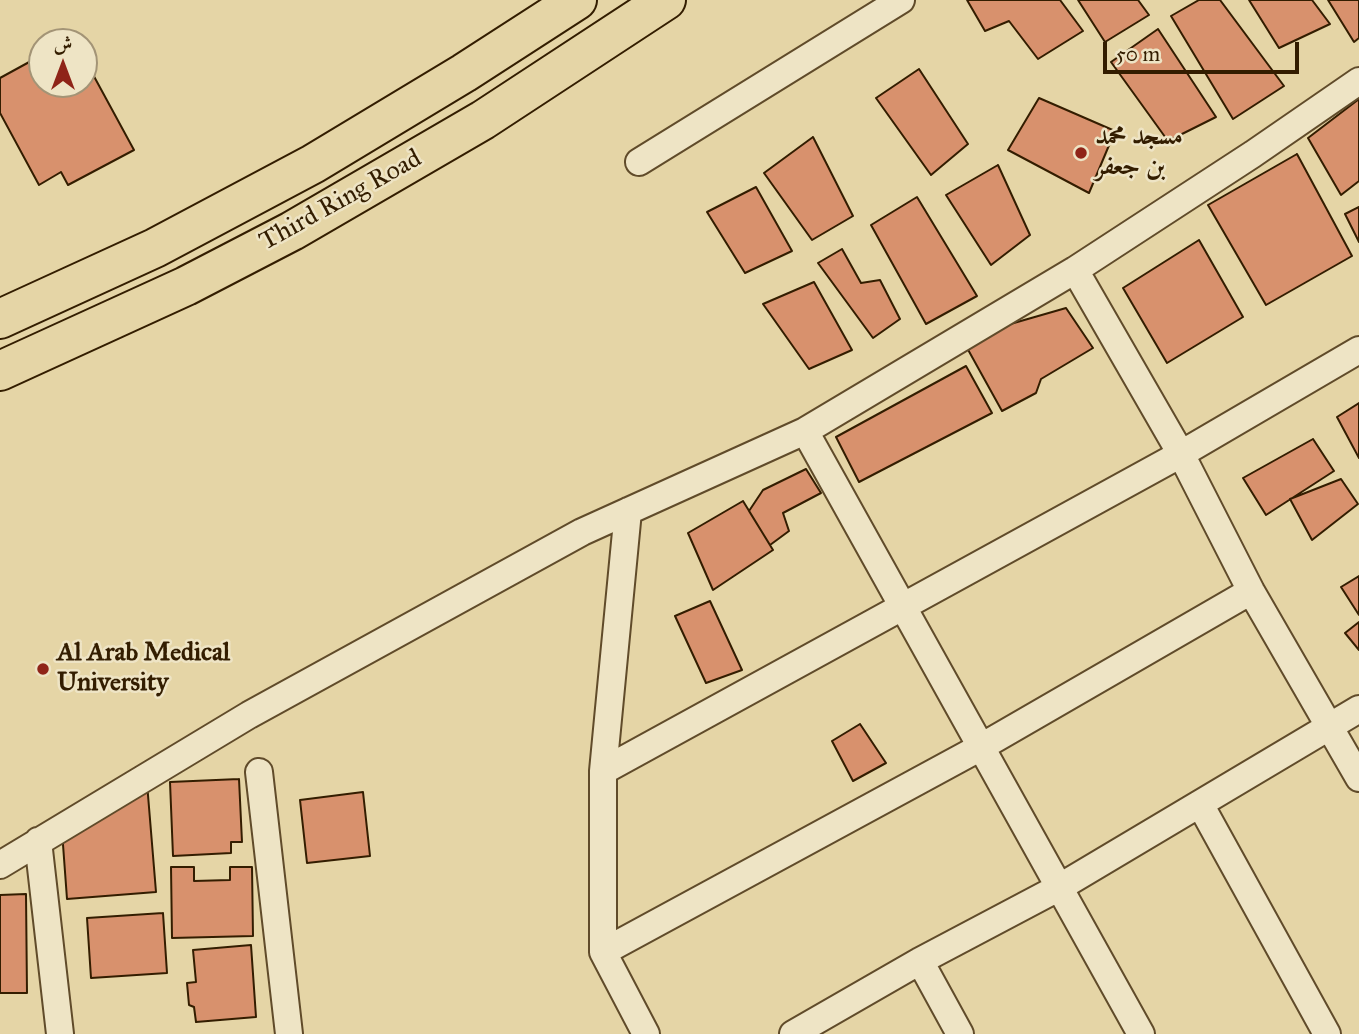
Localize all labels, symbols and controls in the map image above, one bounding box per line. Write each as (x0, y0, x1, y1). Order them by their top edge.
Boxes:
north arrow (28, 28, 98, 98)
scale bar (1107, 28, 1303, 72)
text: ش (54, 32, 72, 55)
text: 50 m (1116, 41, 1160, 67)
place label: مسجد محمد بن جعفر (1095, 122, 1183, 184)
street label: Third Ring Road (255, 144, 427, 258)
marker: مسجد محمد بن جعفر (1073, 145, 1089, 161)
place label: Al Arab Medical University (57, 638, 230, 700)
marker: Al Arab Medical University (35, 661, 51, 677)

